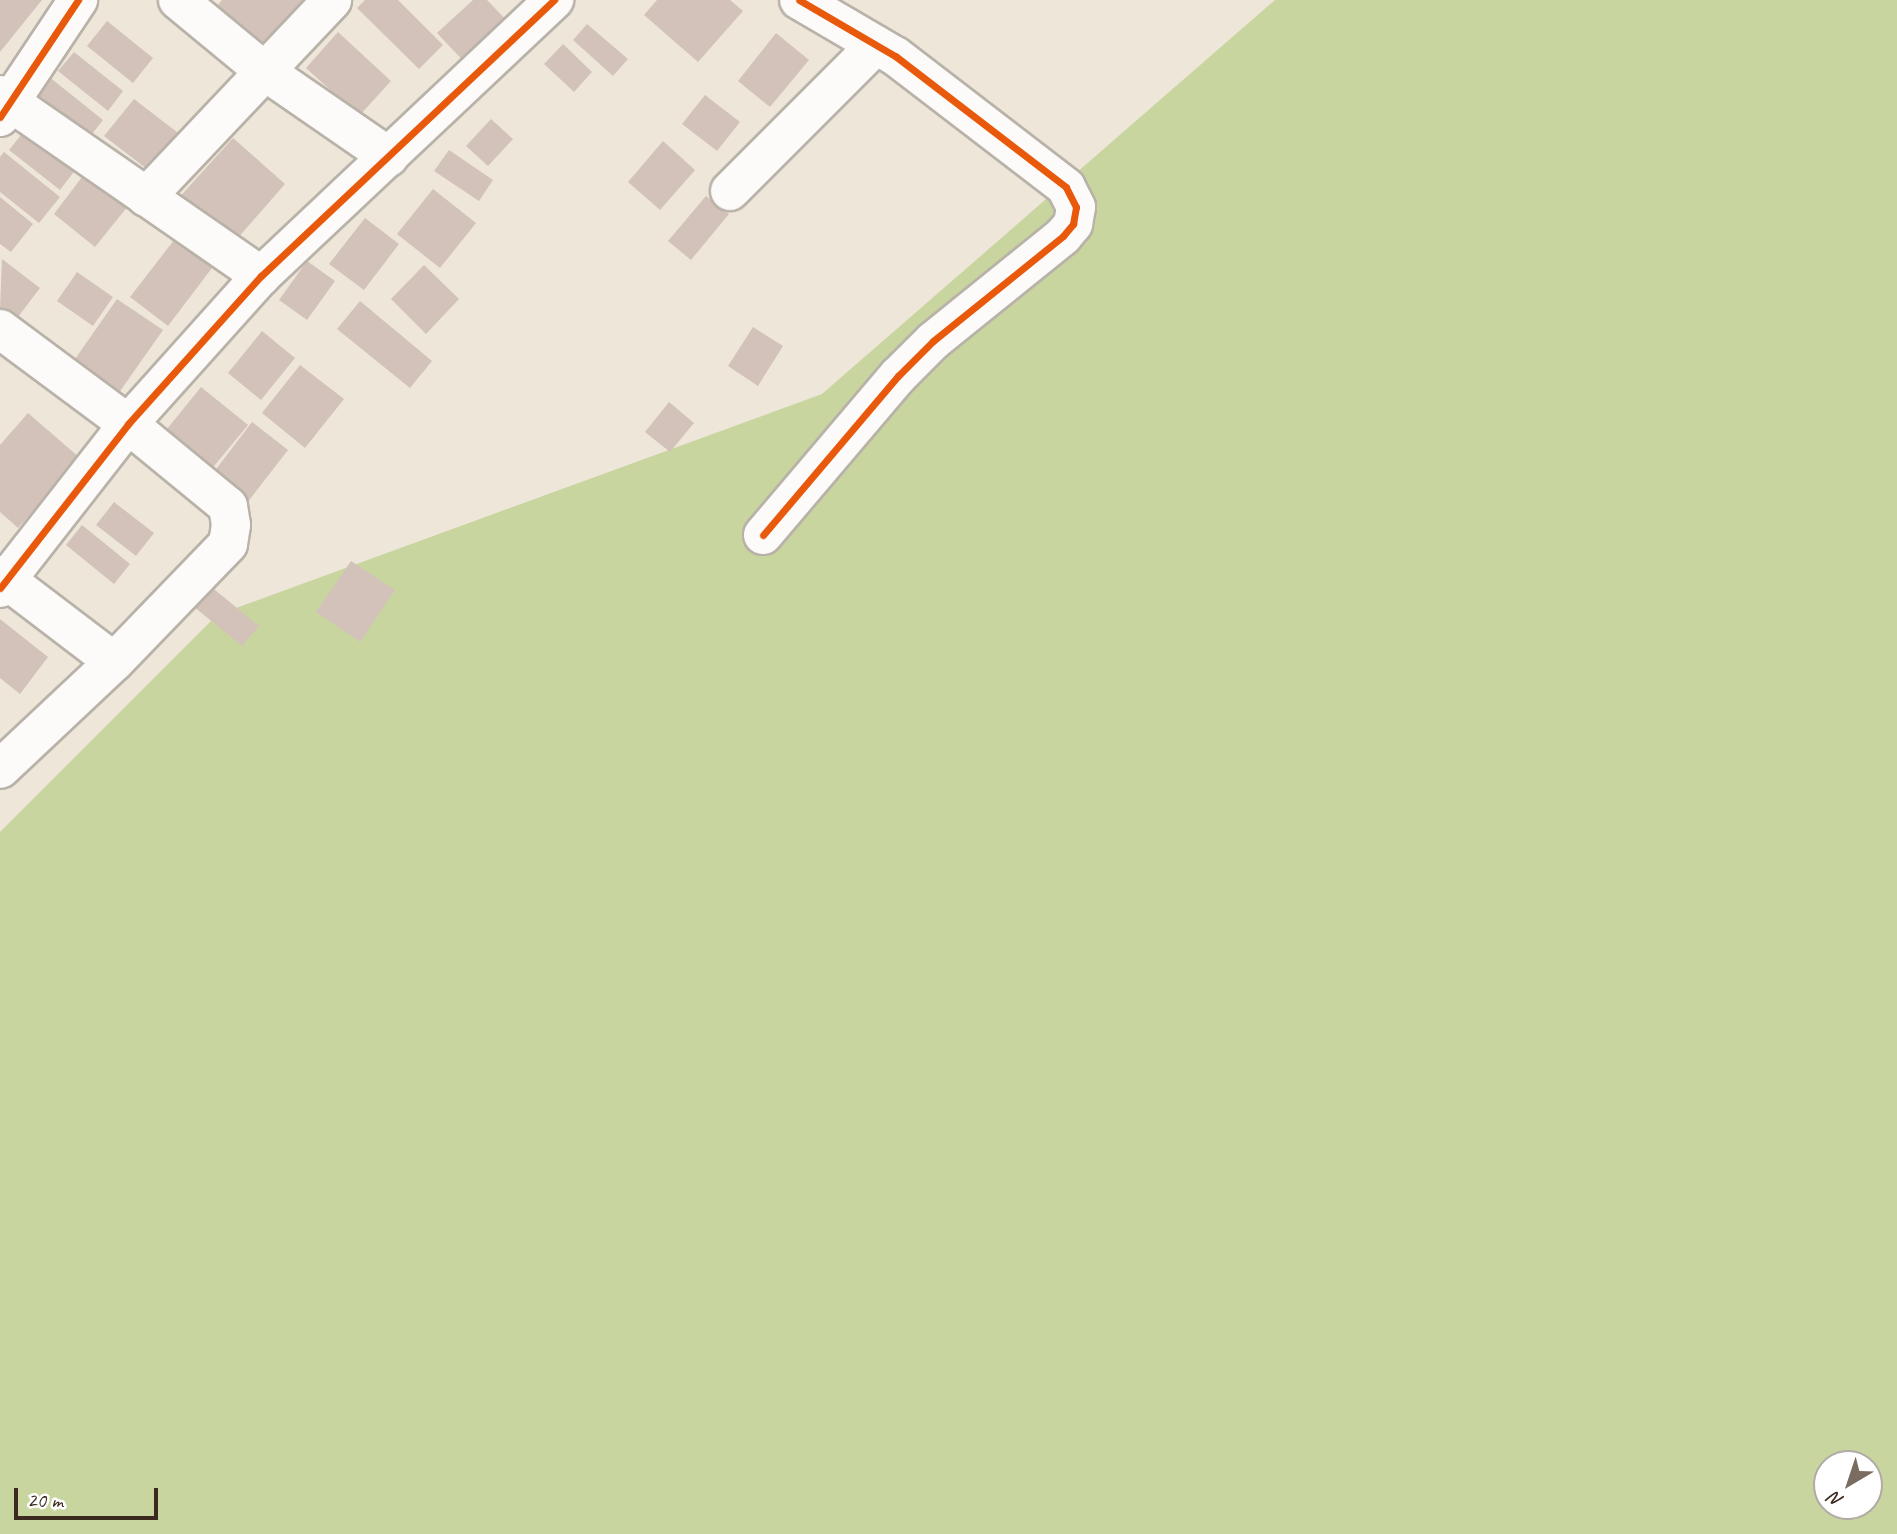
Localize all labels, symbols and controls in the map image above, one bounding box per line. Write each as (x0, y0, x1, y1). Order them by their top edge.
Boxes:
north arrow (1813, 1450, 1883, 1520)
scale bar (18, 1474, 161, 1518)
text: 20 m (27, 1487, 63, 1513)
text: N (1824, 1487, 1848, 1513)

